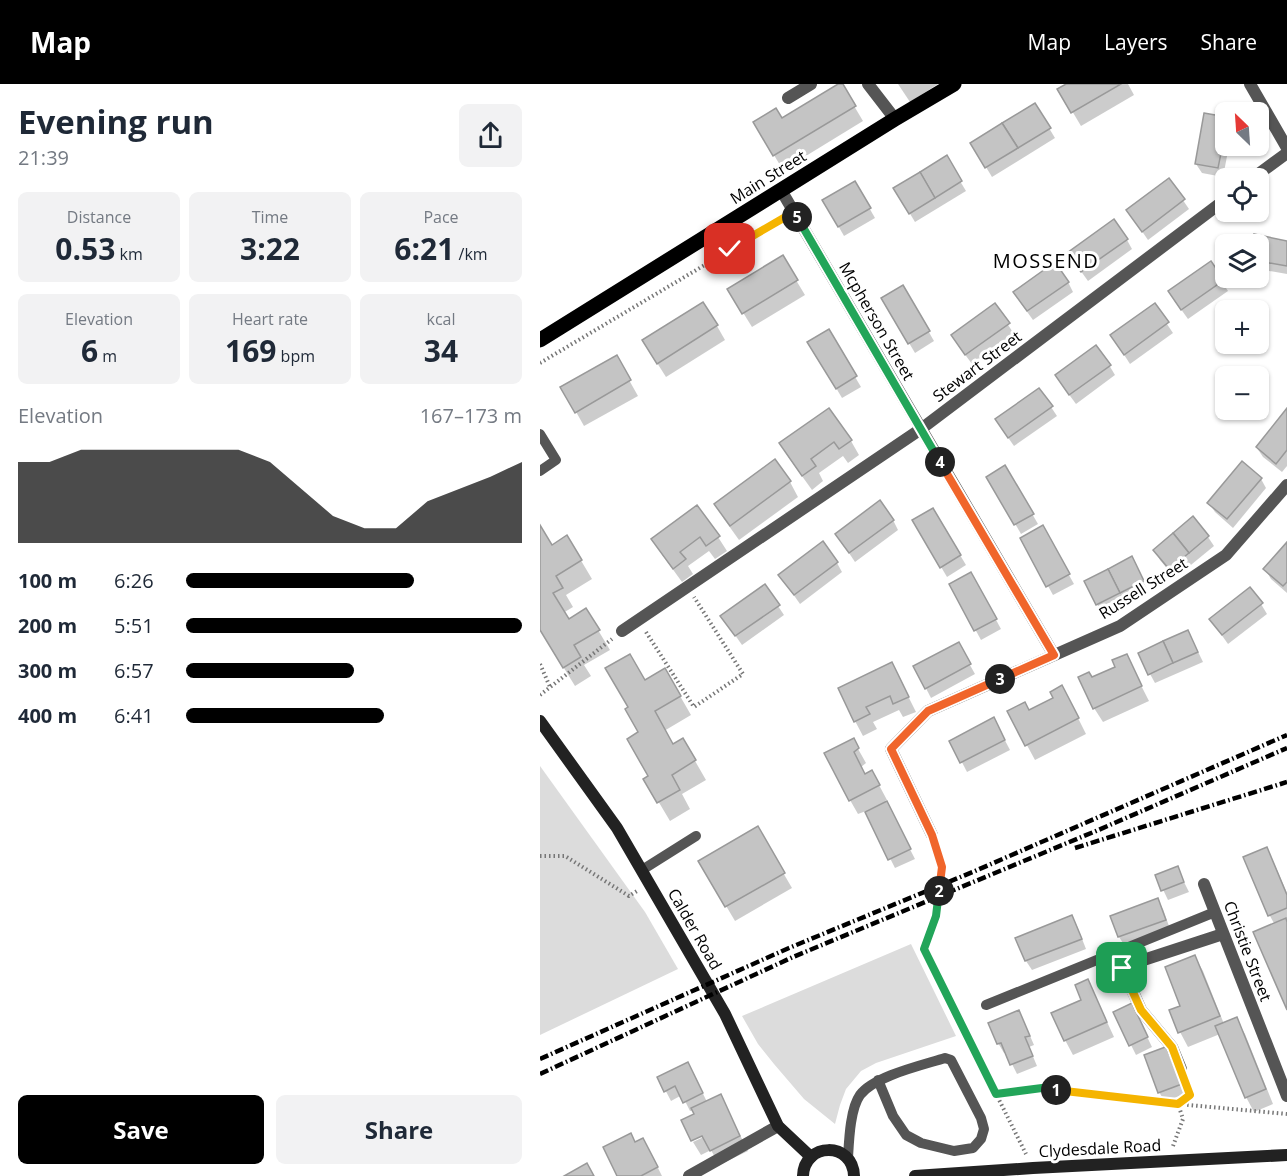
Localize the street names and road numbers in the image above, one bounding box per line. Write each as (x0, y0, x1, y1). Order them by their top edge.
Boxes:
street label: Main Street (726, 145, 811, 209)
street label: Mcpherson Street (834, 258, 920, 384)
street label: Stewart Street (928, 325, 1026, 407)
street label: Russell Street (1094, 552, 1192, 624)
street label: Calder Road (663, 884, 727, 974)
street label: Christie Street (1219, 898, 1277, 1005)
street label: Clydesdale Road (1038, 1134, 1162, 1162)

